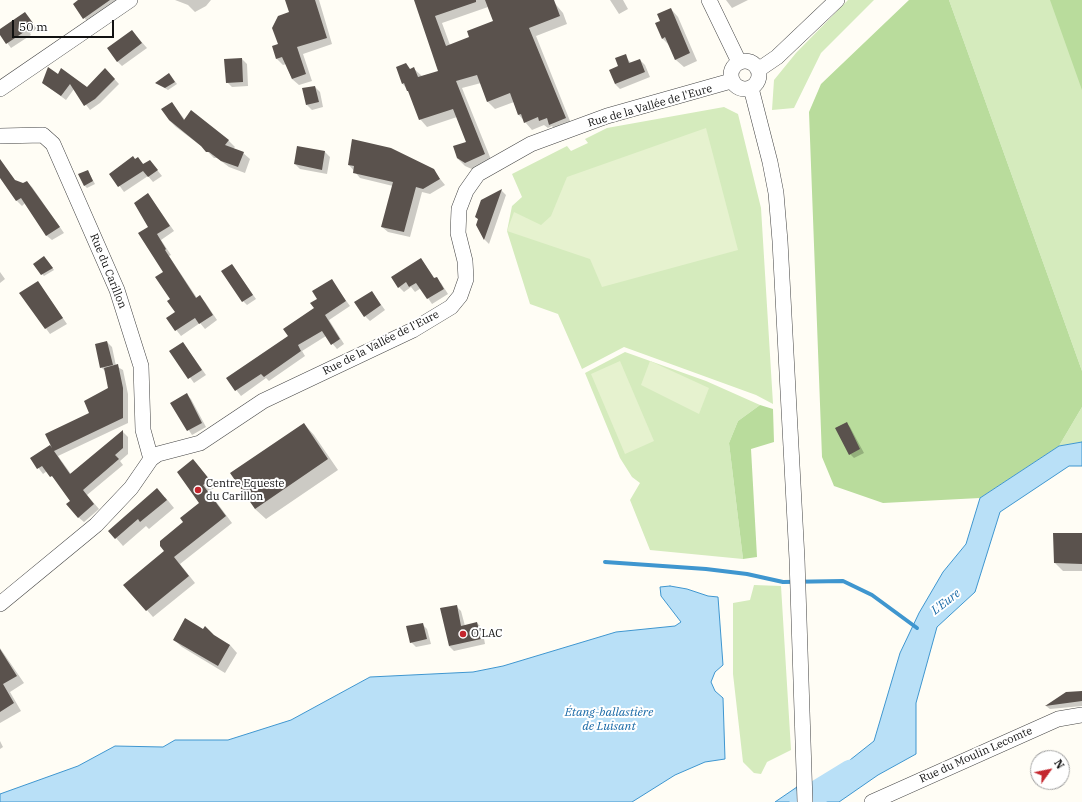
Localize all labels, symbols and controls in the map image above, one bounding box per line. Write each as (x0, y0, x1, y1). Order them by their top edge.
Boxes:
scale bar (14, 12, 116, 38)
text: 50 m (19, 19, 48, 34)
street label: Rue de la Vallée de l'Eure (586, 82, 714, 130)
street label: Rue du Carillon (87, 232, 129, 310)
street label: Rue de la Vallée de l'Eure (321, 308, 441, 378)
place label: Centre Equeste du Carillon (206, 477, 284, 503)
marker: Centre Equeste du Carillon (193, 485, 203, 495)
water label: L'Eure (929, 586, 963, 618)
place label: O'LAC (471, 627, 502, 641)
marker: O'LAC (458, 629, 468, 639)
water label: Étang-ballastière de Luisant (565, 706, 653, 734)
street label: Rue du Moulin Lecomte (918, 724, 1034, 786)
north arrow (1030, 750, 1070, 790)
text: N (1051, 757, 1067, 771)

